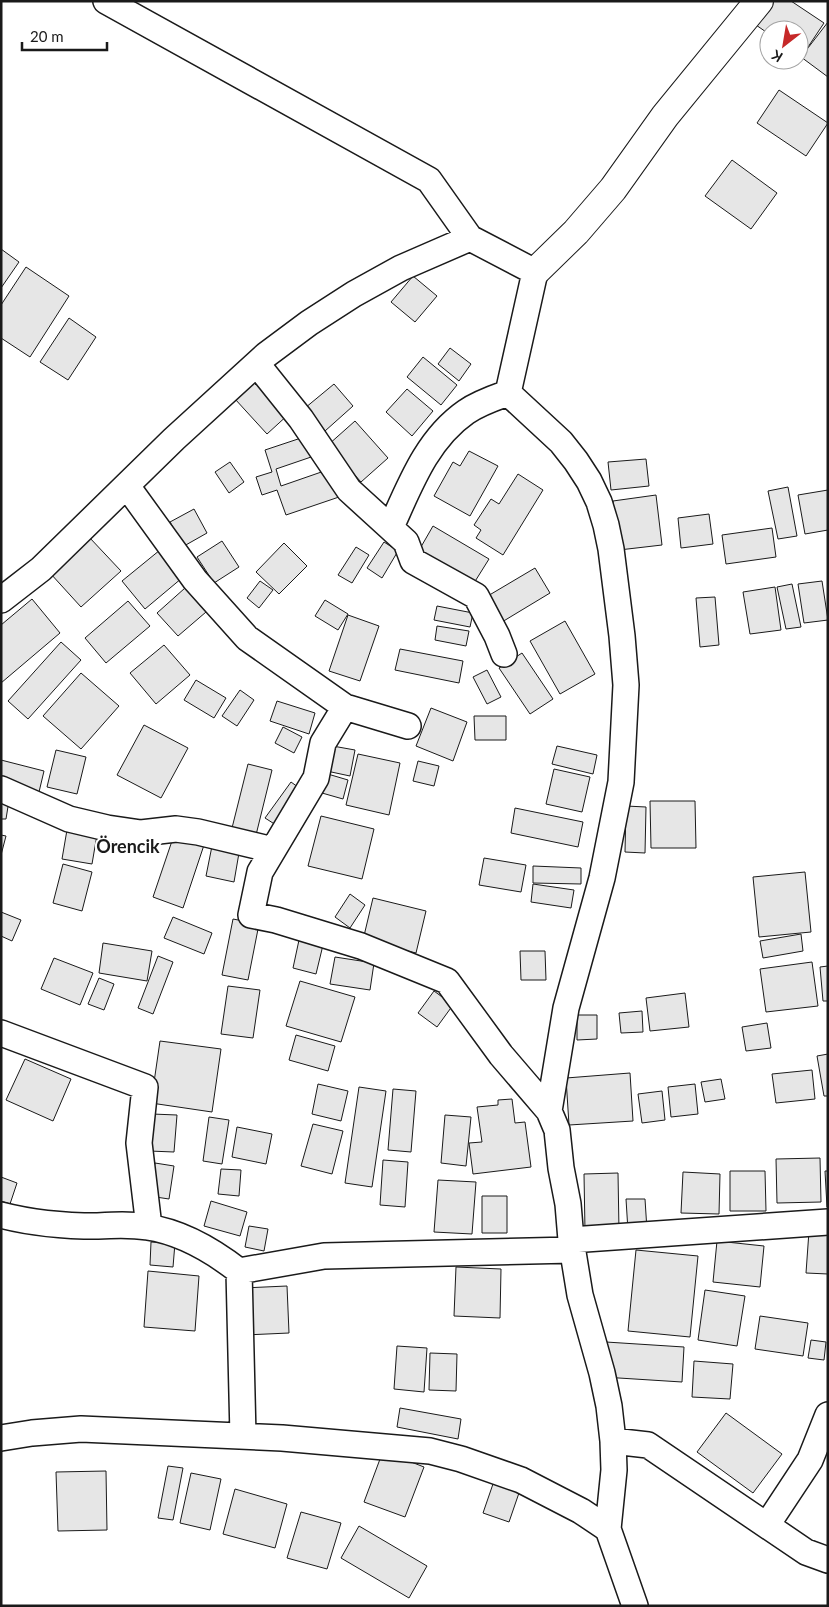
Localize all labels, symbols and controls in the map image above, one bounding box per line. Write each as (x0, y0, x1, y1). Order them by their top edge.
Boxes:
scale bar (22, 20, 108, 52)
north arrow (759, 20, 809, 70)
text: 20 m (30, 27, 64, 45)
text: K (768, 47, 786, 66)
district label: Örencik (96, 835, 160, 857)

